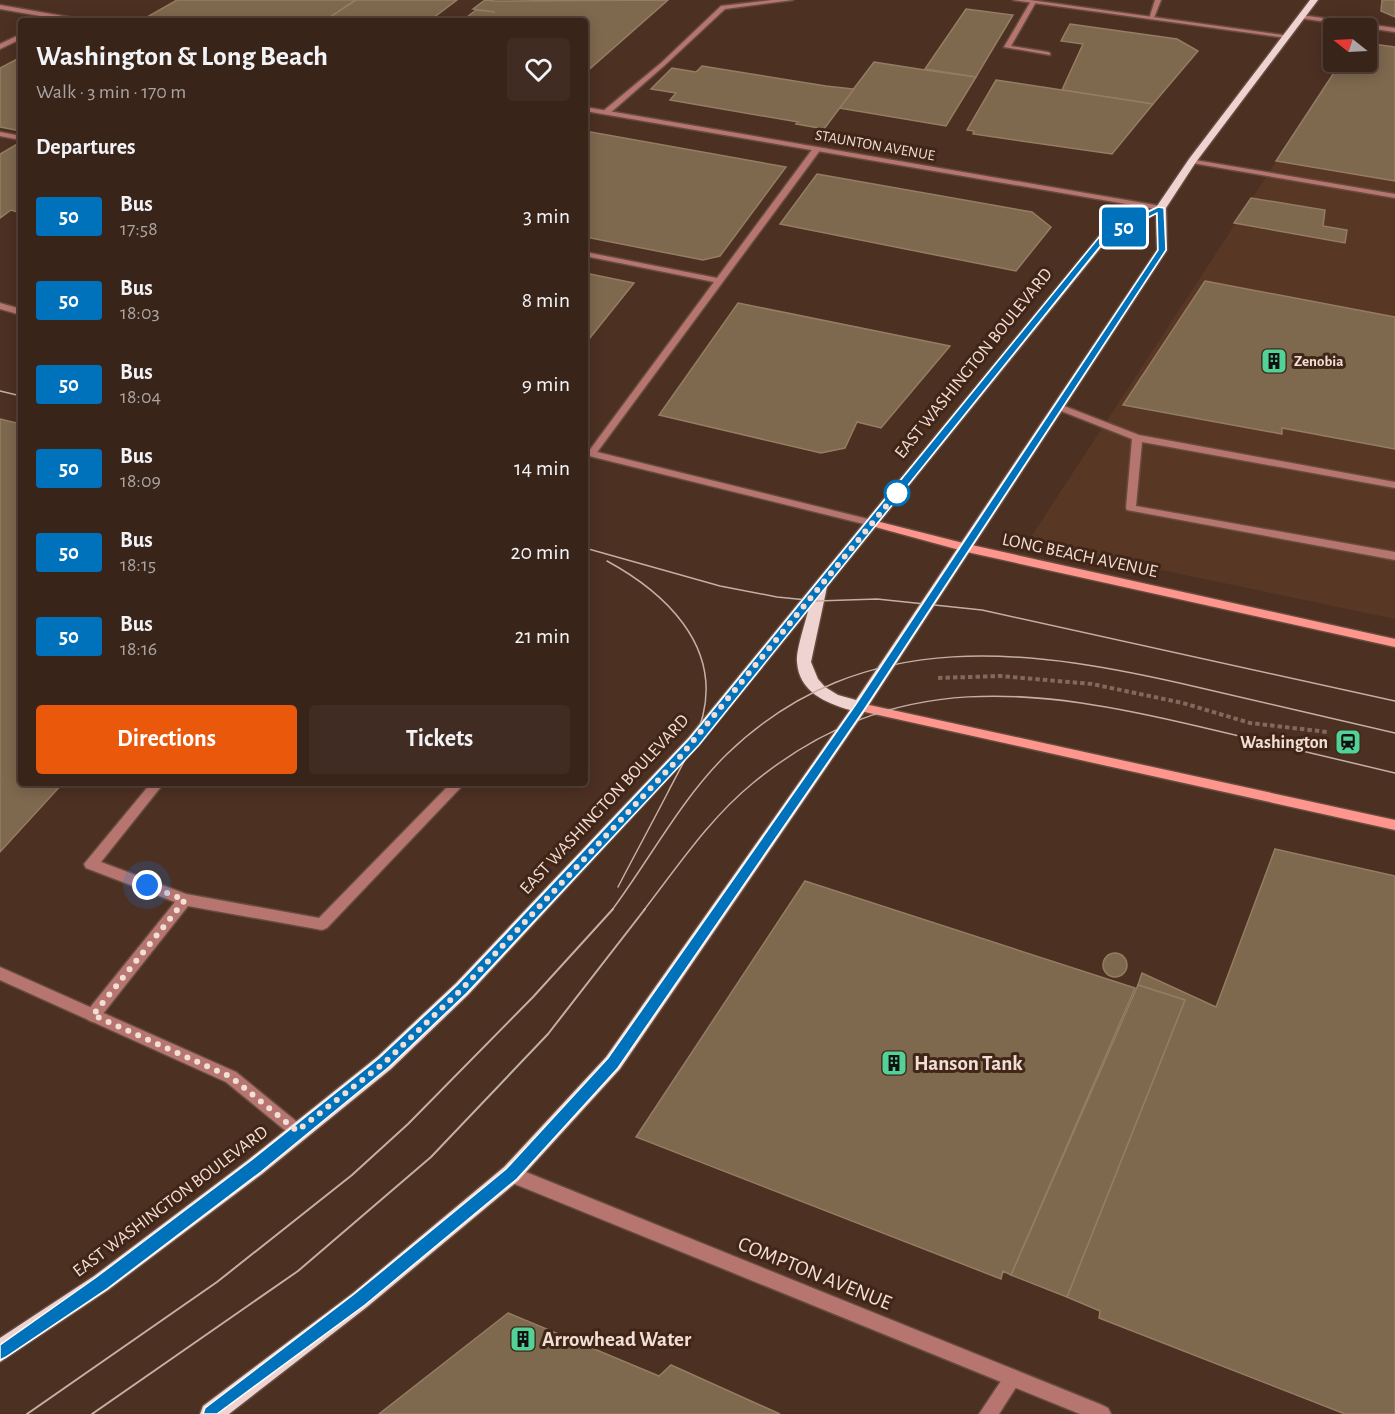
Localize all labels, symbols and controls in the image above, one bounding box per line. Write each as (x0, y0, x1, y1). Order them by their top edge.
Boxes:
north arrow (1323, 18, 1377, 72)
map controls (1323, 18, 1377, 72)
button: heart (507, 38, 570, 101)
text: Washington & Long Beach (36, 43, 328, 71)
text: Walk · 3 min · 170 m (36, 82, 186, 102)
street label: STAUNTON AVENUE (814, 128, 936, 163)
text: Departures (36, 136, 136, 158)
text: Bus (120, 193, 153, 215)
text: 3 min (523, 205, 570, 227)
text: 50 (59, 206, 79, 227)
line badge: 50 (1097, 208, 1151, 246)
text: 50 (1114, 217, 1134, 238)
text: 17:58 (120, 219, 158, 239)
street label: EAST WASHINGTON BOULEVARD (892, 265, 1056, 462)
text: Bus (120, 277, 153, 299)
text: 8 min (522, 289, 570, 311)
text: 50 (59, 290, 79, 311)
text: 18:03 (120, 303, 160, 323)
building icon: Zenobia (1259, 346, 1289, 376)
place label: Zenobia (1294, 354, 1343, 369)
text: Bus (120, 361, 153, 383)
text: 9 min (522, 373, 570, 395)
text: 50 (59, 374, 79, 395)
text: 18:04 (120, 387, 161, 407)
text: Bus (120, 445, 153, 467)
text: 14 min (514, 457, 570, 479)
text: 50 (59, 458, 79, 479)
text: 18:09 (120, 471, 161, 491)
unlabelled marker (884, 480, 910, 506)
text: Bus (120, 529, 153, 551)
street label: LONG BEACH AVENUE (1001, 531, 1159, 581)
text: 20 min (510, 541, 570, 563)
text: 50 (59, 542, 79, 563)
text: 18:15 (120, 555, 156, 575)
text: Bus (120, 613, 153, 635)
text: 21 min (515, 625, 570, 647)
text: 50 (59, 626, 79, 647)
text: 18:16 (120, 639, 157, 659)
button: Directions (36, 705, 297, 774)
button: Tickets (309, 705, 570, 774)
street label: EAST WASHINGTON BOULEVARD (517, 711, 693, 898)
station icon: Washington (1333, 727, 1363, 757)
place label: Washington (1240, 734, 1328, 752)
your location (132, 870, 162, 900)
building icon: Hanson Tank (879, 1048, 909, 1078)
place label: Hanson Tank (914, 1053, 1023, 1074)
street label: EAST WASHINGTON BOULEVARD (70, 1123, 271, 1281)
street label: COMPTON AVENUE (735, 1233, 895, 1314)
building icon: Arrowhead Water (508, 1324, 538, 1354)
place label: Arrowhead Water (542, 1329, 692, 1350)

